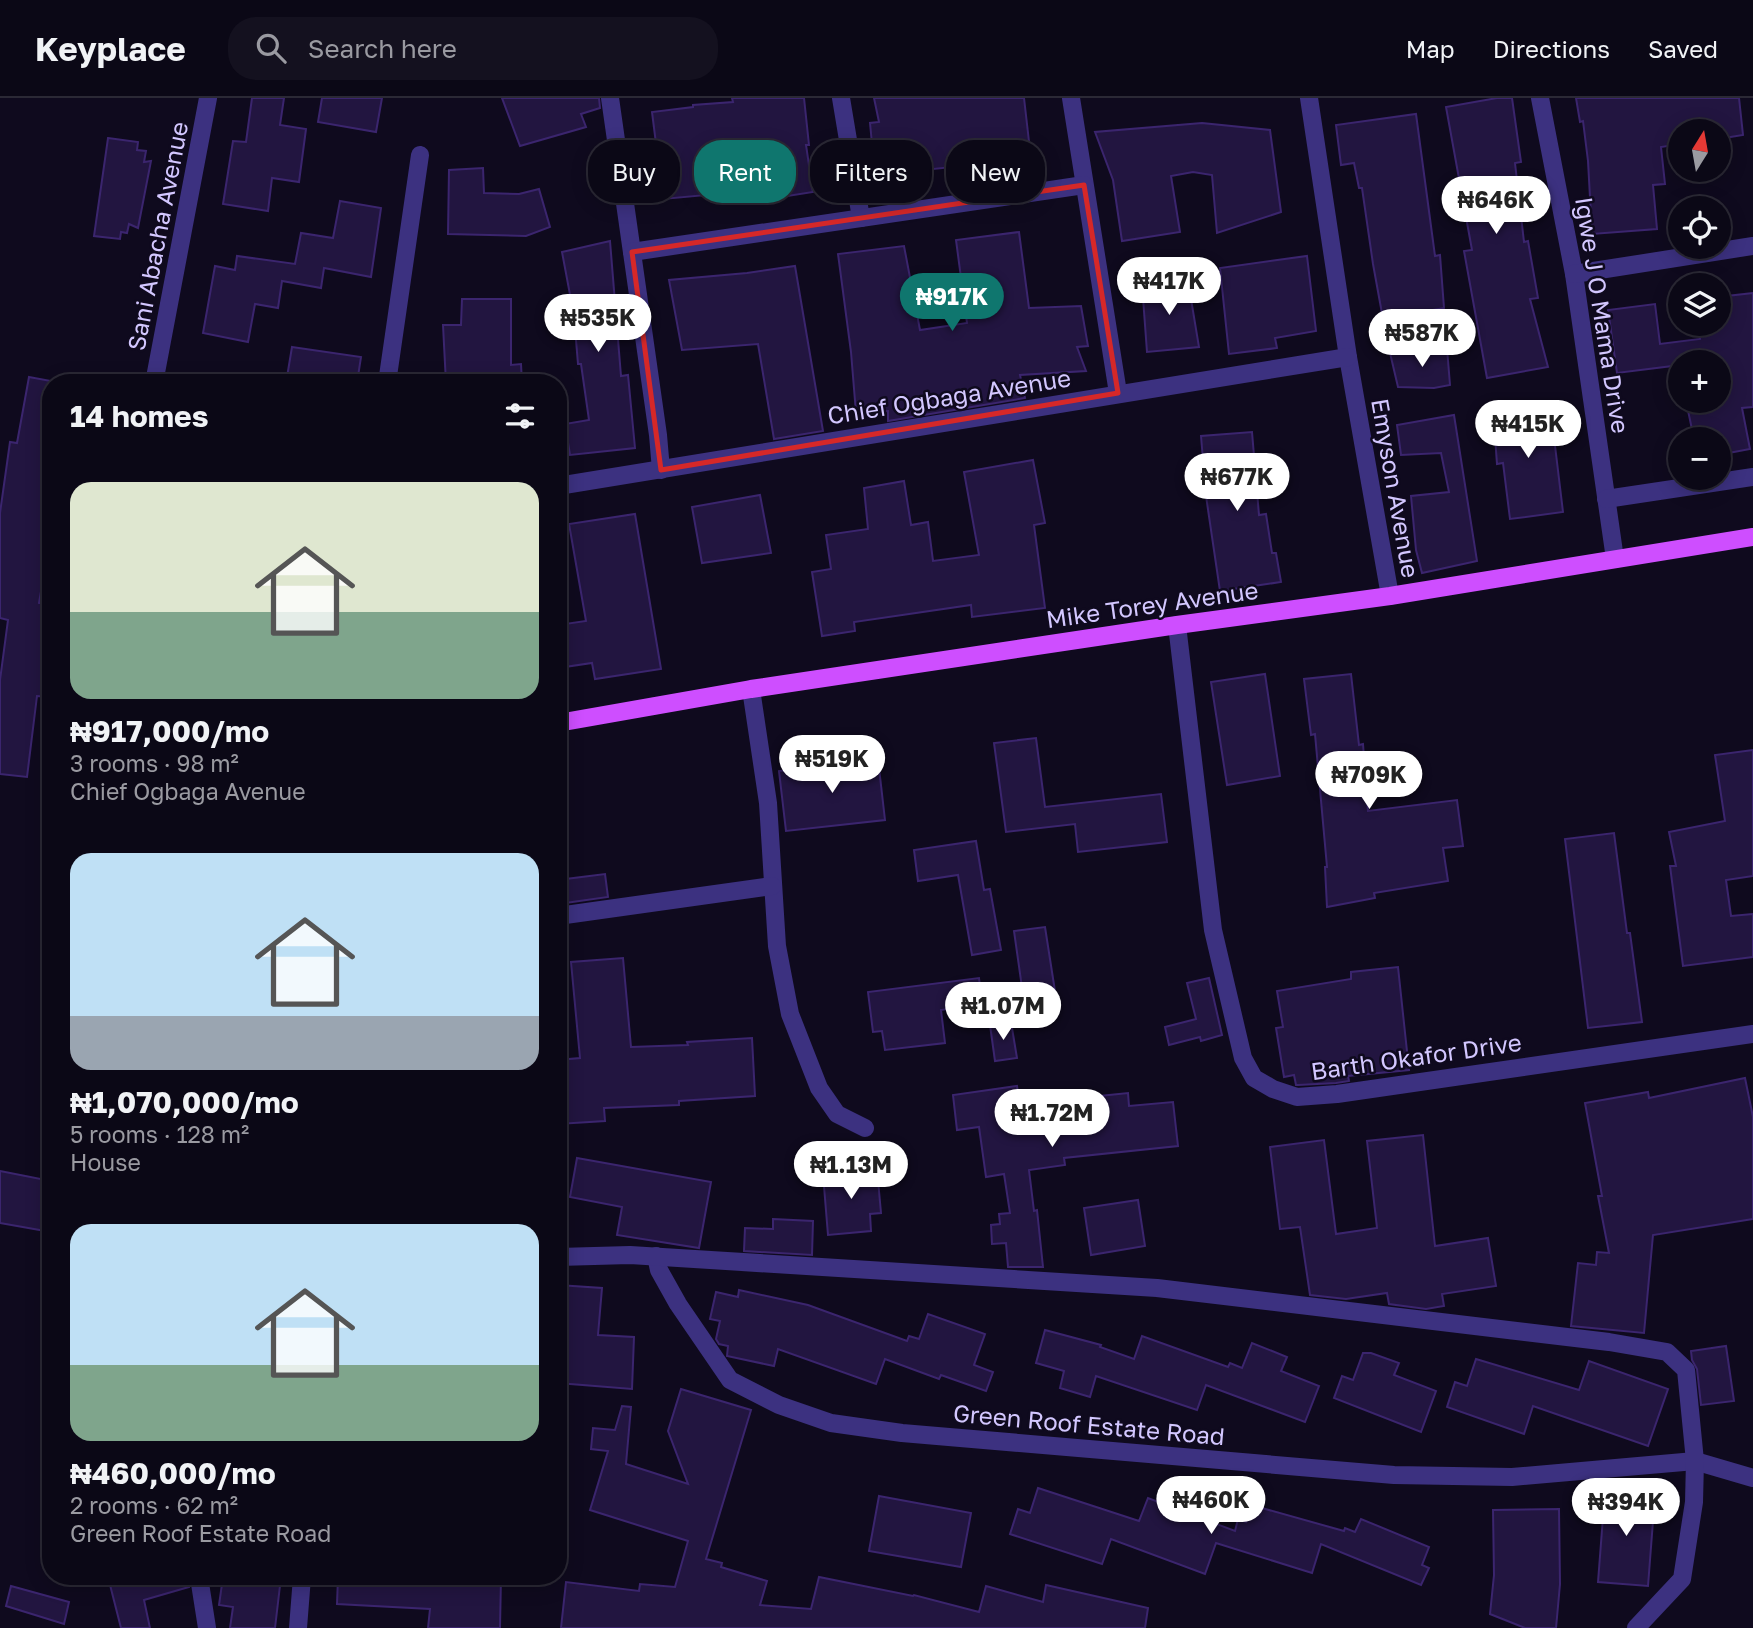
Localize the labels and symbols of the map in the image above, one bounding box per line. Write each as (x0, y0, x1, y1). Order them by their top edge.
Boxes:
street label: Sani Abacha Avenue (121, 119, 193, 353)
north arrow (1668, 119, 1731, 182)
pin: ₦646K (1447, 176, 1545, 236)
street label: Igwe J O Mama Drive (1570, 195, 1636, 435)
pin: ₦417K (1120, 258, 1218, 317)
pin: ₦917K (903, 274, 1001, 333)
pin: ₦535K (549, 294, 647, 354)
pin: ₦587K (1373, 310, 1471, 369)
street label: Chief Ogbaga Avenue (825, 362, 1073, 430)
street label: Emyson Avenue (1366, 396, 1426, 580)
pin: ₦415K (1479, 400, 1577, 460)
pin: ₦677K (1188, 454, 1286, 513)
street label: Mike Torey Avenue (1044, 575, 1260, 633)
pin: ₦519K (783, 736, 881, 795)
pin: ₦709K (1320, 752, 1418, 811)
pin: ₦1.07M (946, 982, 1060, 1042)
street label: Barth Okafor Drive (1309, 1027, 1523, 1085)
pin: ₦1.72M (995, 1090, 1109, 1149)
pin: ₦1.13M (794, 1142, 908, 1201)
street label: Green Roof Estate Road (952, 1398, 1226, 1450)
pin: ₦460K (1162, 1476, 1260, 1536)
pin: ₦394K (1577, 1478, 1675, 1538)

